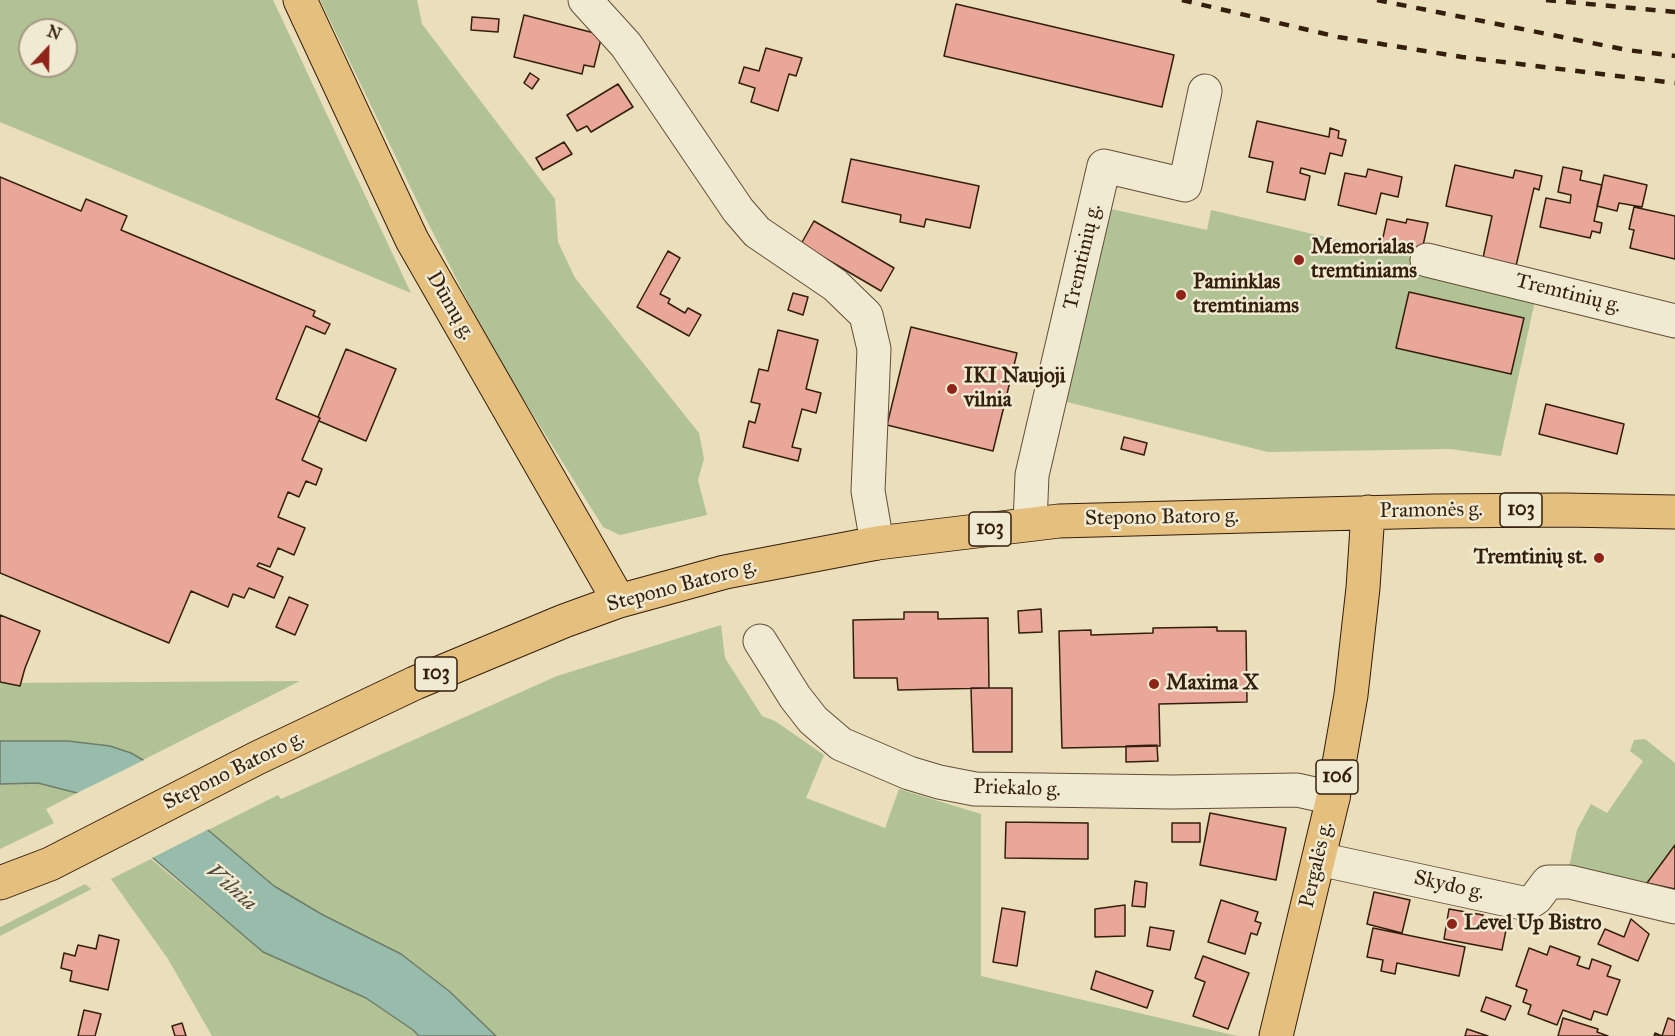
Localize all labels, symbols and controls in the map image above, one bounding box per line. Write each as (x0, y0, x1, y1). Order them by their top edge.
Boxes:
north arrow (18, 18, 78, 78)
text: N (44, 21, 64, 44)
street label: Tremtinių g. (1059, 202, 1107, 312)
place label: Memorialas tremtiniams (1311, 235, 1417, 285)
marker: Memorialas tremtiniams (1292, 253, 1306, 267)
street label: Dūmų g. (420, 267, 480, 345)
street label: Tremtinių g. (1513, 269, 1623, 319)
place label: Paminklas tremtiniams (1193, 270, 1299, 320)
marker: Paminklas tremtiniams (1174, 288, 1188, 302)
place label: IKI Naujoji vilnia (964, 364, 1066, 414)
marker: IKI Naujoji vilnia (945, 382, 959, 396)
road number: 103 (1500, 493, 1542, 527)
street label: Pramonės g. (1379, 497, 1483, 525)
street label: Stepono Batoro g. (1085, 504, 1239, 532)
road number: 103 (969, 512, 1011, 546)
place label: Tremtinių st. (1474, 545, 1587, 571)
marker: Tremtinių st. (1592, 551, 1606, 565)
street label: Stepono Batoro g. (604, 554, 760, 618)
road number: 103 (415, 657, 457, 691)
place label: Maxima X (1166, 671, 1259, 697)
marker: Maxima X (1147, 677, 1161, 691)
street label: Stepono Batoro g. (159, 726, 309, 816)
road number: 106 (1316, 760, 1358, 794)
street label: Priekalo g. (973, 775, 1061, 803)
street label: Pergalės g. (1295, 820, 1339, 910)
water label: Vilnia (200, 859, 262, 917)
street label: Skydo g. (1411, 866, 1487, 906)
place label: Level Up Bistro (1464, 911, 1601, 937)
marker: Level Up Bistro (1445, 917, 1459, 931)

